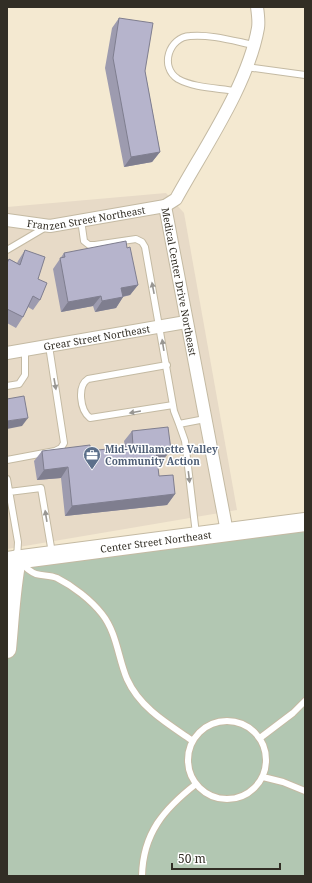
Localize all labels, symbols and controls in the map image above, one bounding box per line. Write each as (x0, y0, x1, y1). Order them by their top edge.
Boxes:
street label: Franzen Street Northeast (26, 202, 147, 233)
street label: Medical Center Drive Northeast (158, 206, 200, 357)
one-way arrow (150, 282, 156, 294)
street label: Grear Street Northeast (42, 321, 151, 354)
one-way arrow (160, 339, 166, 351)
one-way arrow (53, 378, 59, 390)
one-way arrow (128, 409, 141, 415)
place label: Mid-Willamette Valley Community Action (105, 442, 218, 468)
office icon: Mid-Willamette Valley Community Action (82, 445, 102, 470)
one-way arrow (186, 471, 192, 483)
one-way arrow (42, 510, 48, 522)
street label: Center Street Northeast (99, 527, 213, 556)
scale bar (172, 845, 280, 871)
text: 50 m (178, 850, 206, 867)

